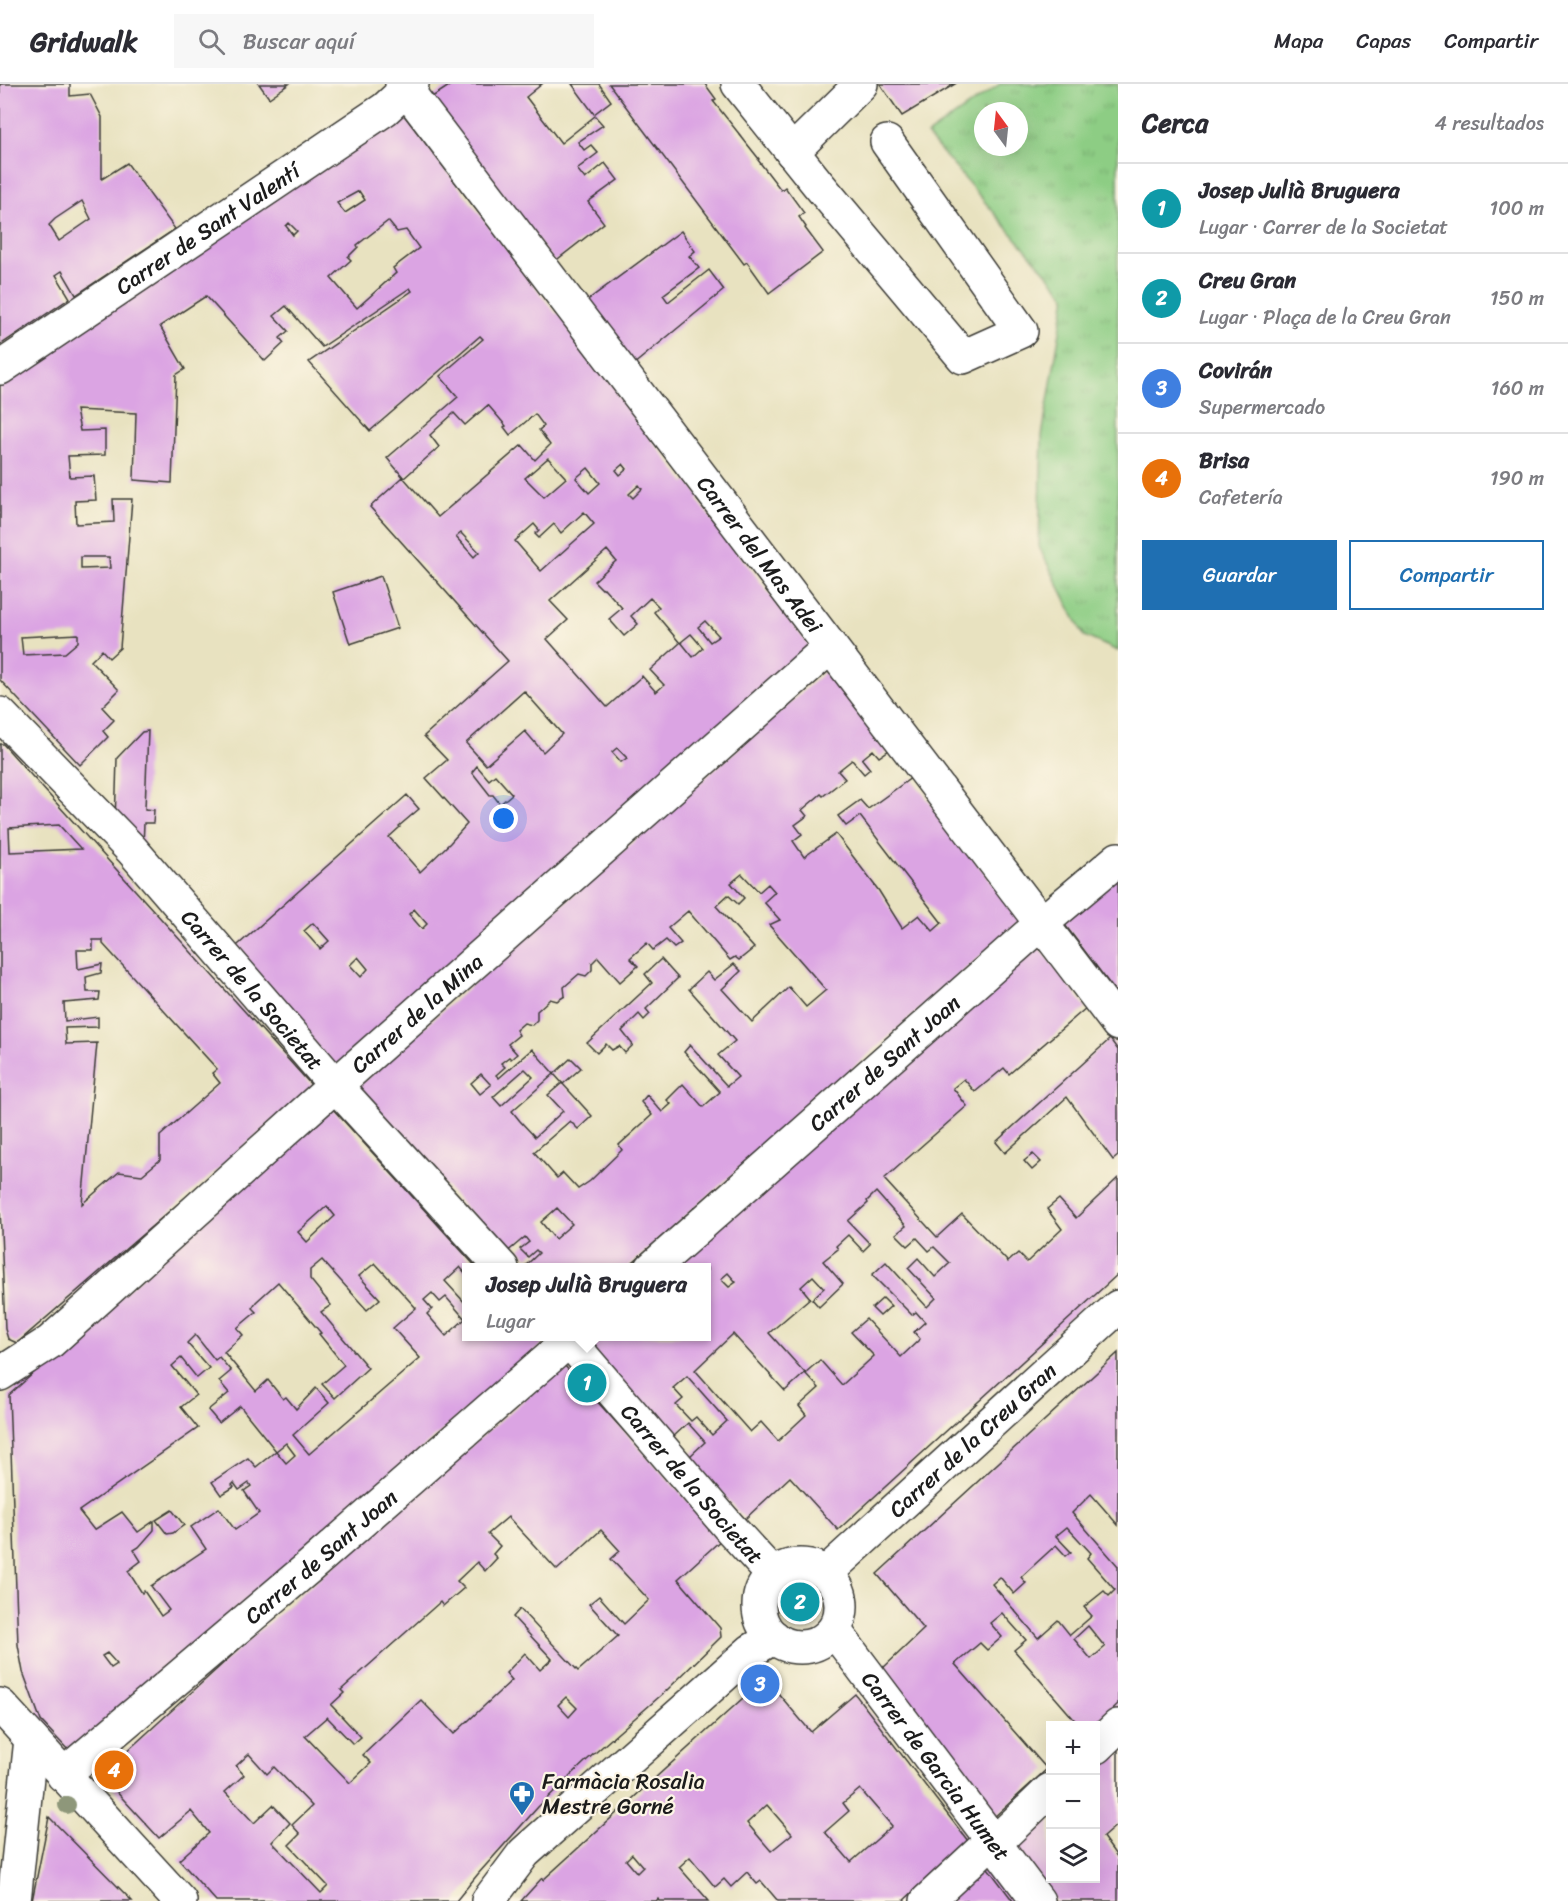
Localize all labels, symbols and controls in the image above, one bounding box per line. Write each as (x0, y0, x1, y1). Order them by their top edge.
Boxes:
search box (174, 14, 594, 68)
text: Gridwalk (30, 17, 138, 66)
text: Buscar aquí (243, 22, 355, 61)
text: Mapa (1274, 22, 1323, 60)
text: Capas (1356, 22, 1411, 60)
text: Compartir (1444, 22, 1538, 60)
icon: search (195, 25, 228, 58)
text: Cerca (1142, 100, 1208, 146)
north arrow (974, 102, 1028, 156)
text: 4 resultados (1435, 106, 1544, 141)
street label: Carrer de Sant Valentí (107, 150, 310, 305)
text: Josep Julià Bruguera (1199, 171, 1400, 210)
text: 1 (1157, 191, 1166, 226)
text: 100 m (1490, 191, 1544, 226)
text: Lugar · Carrer de la Societat (1199, 210, 1448, 245)
text: Creu Gran (1199, 261, 1296, 300)
text: 2 (1156, 281, 1167, 316)
text: 150 m (1490, 281, 1544, 316)
text: Lugar · Plaça de la Creu Gran (1199, 300, 1451, 335)
text: Covirán (1199, 351, 1272, 390)
text: 3 (1156, 371, 1167, 406)
text: 160 m (1491, 371, 1544, 406)
text: Supermercado (1199, 390, 1325, 425)
text: Brisa (1199, 441, 1249, 480)
text: 4 (1155, 461, 1168, 496)
text: 190 m (1490, 461, 1544, 496)
street label: Carrer del Mas Adei (687, 467, 834, 642)
text: Cafetería (1199, 480, 1283, 515)
button: Guardar (1142, 540, 1337, 610)
button: Compartir (1349, 540, 1544, 610)
your location (489, 804, 518, 833)
street label: Carrer de la Societat (171, 900, 334, 1080)
street label: Carrer de la Mina (341, 943, 492, 1083)
street label: Carrer de Sant Joan (799, 984, 969, 1141)
popup (462, 1263, 711, 1341)
text: Josep Julià Bruguera (486, 1265, 687, 1304)
text: Lugar (486, 1304, 534, 1339)
street label: Carrer de la Creu Gran (879, 1352, 1066, 1527)
pin: 1 (568, 1360, 606, 1406)
street label: Carrer de la Societat (611, 1394, 774, 1574)
street label: Carrer de Sant Joan (235, 1479, 407, 1634)
pin: 2 (780, 1580, 820, 1624)
pin: 3 (740, 1662, 780, 1706)
street label: Carrer de Garcia Humet (852, 1662, 1021, 1870)
map controls (1046, 1721, 1100, 1883)
button: + (1046, 1721, 1100, 1775)
pin: 4 (94, 1748, 134, 1792)
place label: Farmàcia Rosalia Mestre Gorné (542, 1762, 705, 1826)
button: − (1046, 1775, 1100, 1829)
pharmacy icon: Farmàcia Rosalia Mestre Gorné (507, 1779, 537, 1817)
button: layers (1046, 1829, 1100, 1883)

